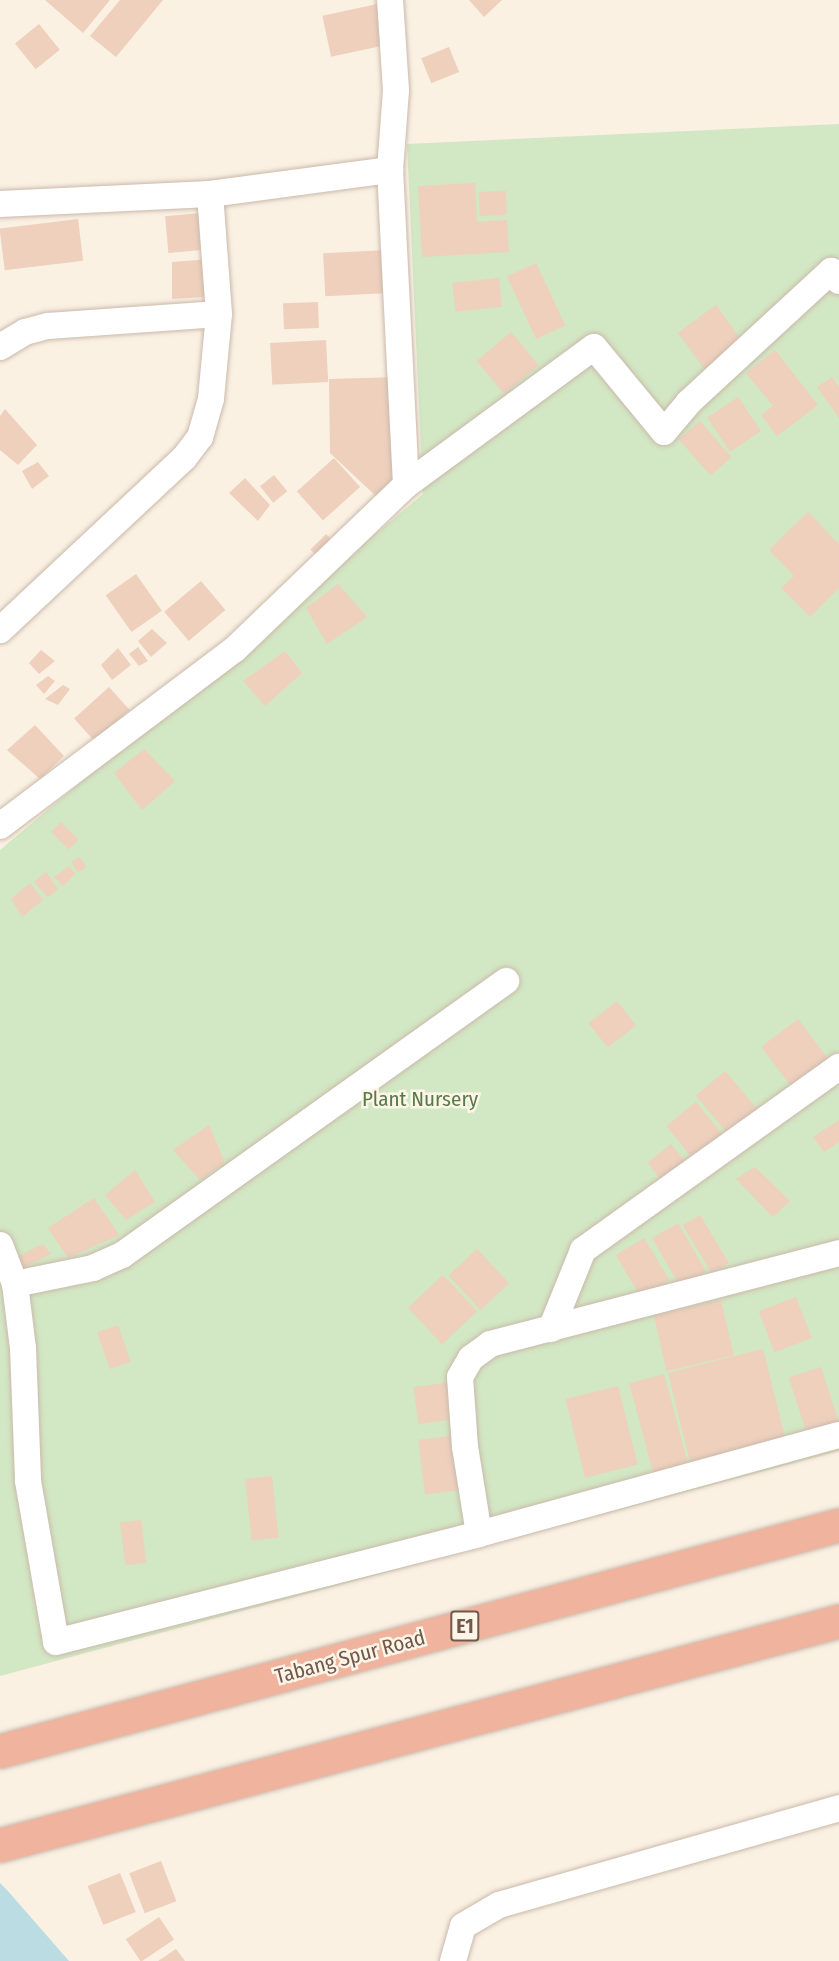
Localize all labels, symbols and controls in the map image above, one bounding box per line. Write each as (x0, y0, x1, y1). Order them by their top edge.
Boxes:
park label: Plant Nursery (362, 1086, 478, 1112)
road number: E1 (450, 1609, 480, 1643)
street label: Tabang Spur Road (272, 1625, 428, 1689)

